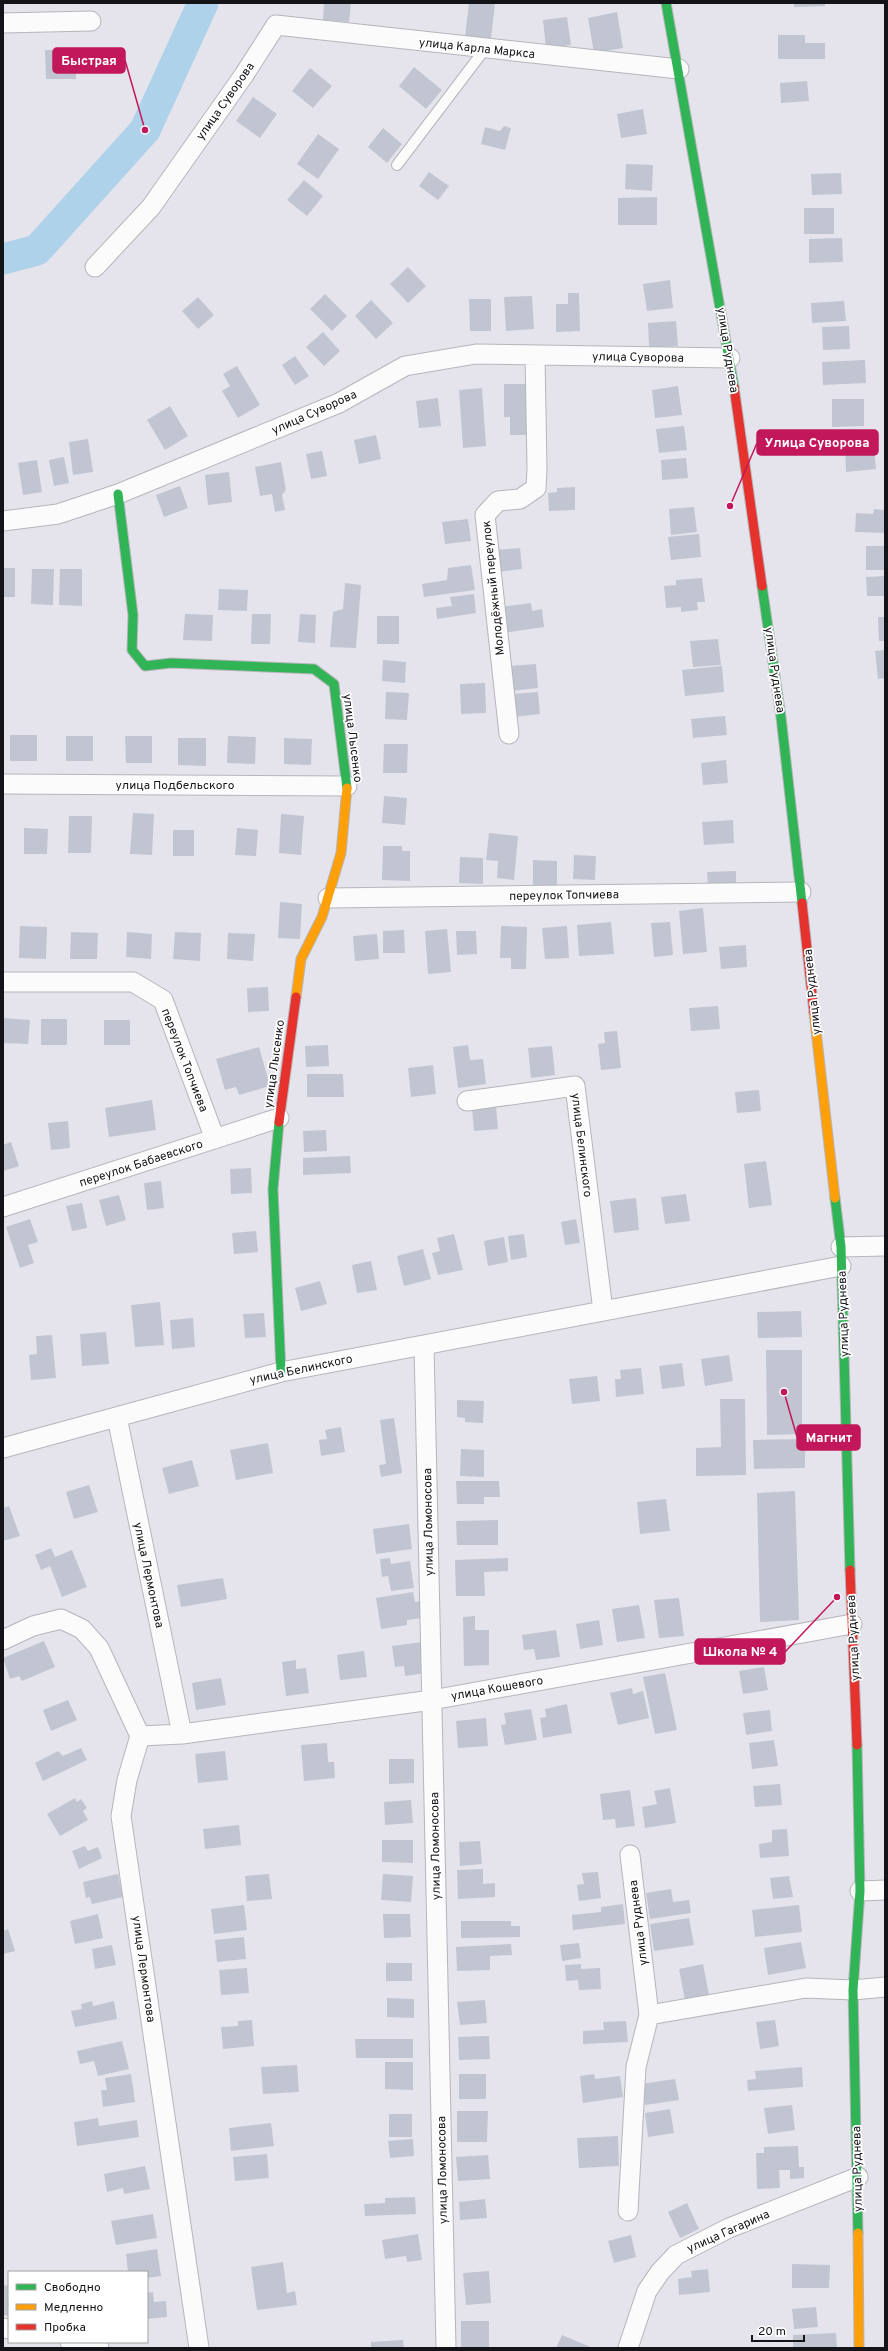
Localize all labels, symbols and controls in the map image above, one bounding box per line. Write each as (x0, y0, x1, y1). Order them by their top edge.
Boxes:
street label: улица Карла Маркса (418, 35, 536, 63)
callout: Быстрая (53, 48, 125, 73)
text: Быстрая (61, 54, 117, 70)
street label: улица Суворова (193, 59, 259, 144)
street label: улица Руднева (712, 306, 742, 394)
street label: улица Суворова (592, 349, 684, 367)
street label: улица Суворова (269, 387, 360, 439)
callout: Улица Суворова (757, 430, 878, 455)
text: Улица Суворова (765, 436, 869, 452)
street label: Молодёжный переулок (479, 519, 509, 656)
street label: улица Руднева (760, 626, 788, 714)
street label: улица Лысенко (339, 693, 365, 784)
street label: улица Подбельского (116, 778, 235, 794)
street label: переулок Топчиева (509, 887, 619, 905)
street label: улица Руднева (801, 948, 825, 1036)
street label: переулок Топчиева (157, 1006, 211, 1114)
street label: улица Лысенко (261, 1019, 289, 1109)
street label: улица Белинского (567, 1092, 595, 1198)
street label: переулок Бабаевского (77, 1136, 205, 1192)
street label: улица Руднева (834, 1271, 853, 1357)
street label: улица Белинского (248, 1351, 354, 1389)
callout: Магнит (797, 1425, 860, 1450)
text: Магнит (806, 1431, 852, 1447)
street label: улица Ломоносова (420, 1468, 438, 1576)
street label: улица Лермонтова (129, 1521, 167, 1629)
street label: улица Руднева (844, 1594, 864, 1681)
callout: Школа № 4 (695, 1639, 785, 1664)
text: Школа № 4 (703, 1645, 777, 1661)
street label: улица Кошевого (450, 1673, 545, 1705)
street label: улица Ломоносова (427, 1792, 445, 1900)
street label: улица Руднева (626, 1879, 652, 1967)
street label: улица Лермонтова (128, 1915, 158, 2023)
street label: улица Ломоносова (434, 2116, 452, 2224)
street label: улица Руднева (849, 2126, 867, 2212)
street label: улица Гагарина (685, 2207, 772, 2257)
legend (8, 2271, 148, 2343)
text: Свободно (44, 2280, 101, 2296)
text: Медленно (44, 2300, 104, 2316)
scale bar (752, 2317, 804, 2343)
text: Пробка (44, 2320, 86, 2336)
text: 20 m (758, 2324, 786, 2340)

